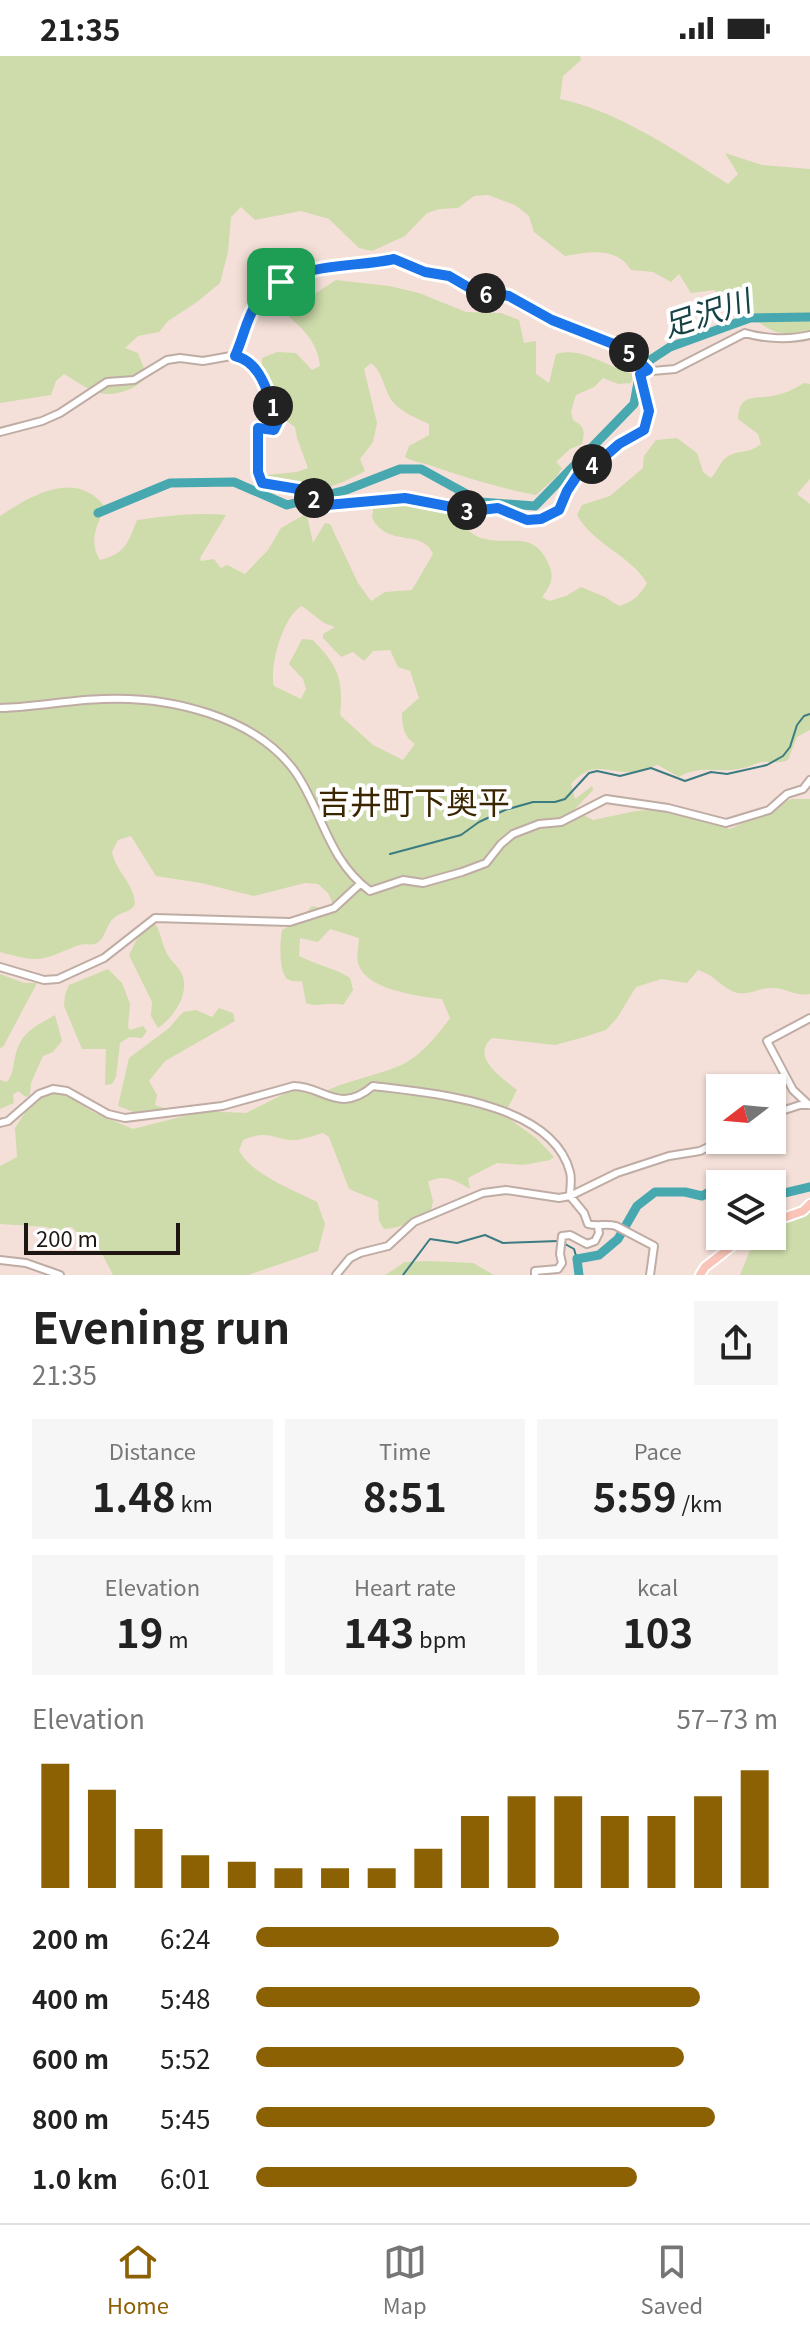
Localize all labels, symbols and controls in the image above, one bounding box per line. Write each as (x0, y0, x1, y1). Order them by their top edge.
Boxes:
text: 21:35 (40, 6, 121, 50)
pin (247, 248, 315, 316)
icon: arrive (259, 260, 303, 304)
pin: 6 (466, 273, 506, 313)
water label: 足沢川 (656, 275, 759, 346)
text: 6 (480, 277, 492, 309)
pin: 5 (609, 332, 649, 372)
text: 5 (623, 336, 635, 368)
pin: 1 (253, 386, 293, 426)
text: 1 (267, 390, 279, 422)
pin: 4 (572, 444, 612, 484)
text: 4 (586, 448, 598, 480)
pin: 2 (294, 478, 334, 518)
text: 2 (308, 482, 320, 514)
pin: 3 (447, 490, 487, 530)
text: 3 (461, 494, 473, 526)
district label: 吉井町下奥平 (318, 777, 510, 823)
north arrow (706, 1074, 786, 1154)
map controls (706, 1074, 786, 1250)
button: layers (706, 1170, 786, 1250)
scale bar (24, 1219, 180, 1255)
text: 200 m (36, 1221, 98, 1253)
text: Evening run (32, 1293, 290, 1357)
button: share (694, 1301, 778, 1385)
text: 21:35 (32, 1355, 97, 1392)
text: Distance (109, 1434, 196, 1466)
text: Time (379, 1434, 431, 1466)
text: Pace (634, 1434, 682, 1466)
text: 1.48 (92, 1466, 176, 1524)
text: 8:51 (363, 1466, 447, 1524)
text: 5:59 (593, 1466, 677, 1524)
text: km (176, 1486, 213, 1518)
text: /km (677, 1486, 723, 1518)
text: Elevation (105, 1570, 200, 1602)
text: Heart rate (354, 1570, 456, 1602)
text: kcal (637, 1570, 678, 1602)
text: 19 (116, 1602, 163, 1660)
text: 143 (343, 1602, 414, 1660)
text: 103 (622, 1602, 693, 1660)
text: m (163, 1622, 189, 1654)
text: bpm (414, 1622, 467, 1654)
text: Elevation (32, 1699, 145, 1736)
text: 57–73 m (676, 1699, 778, 1736)
text: 200 m (32, 1919, 109, 1956)
text: 6:24 (160, 1919, 211, 1956)
text: 400 m (32, 1979, 109, 2016)
text: 5:48 (160, 1979, 211, 2016)
text: 600 m (32, 2039, 109, 2076)
text: 5:52 (160, 2039, 211, 2076)
text: 800 m (32, 2099, 109, 2136)
text: 5:45 (160, 2099, 211, 2136)
text: 1.0 km (32, 2159, 118, 2196)
text: 6:01 (160, 2159, 211, 2196)
tab: Home (107, 2240, 169, 2320)
tab: Map (383, 2240, 427, 2320)
tab: Saved (640, 2240, 703, 2320)

